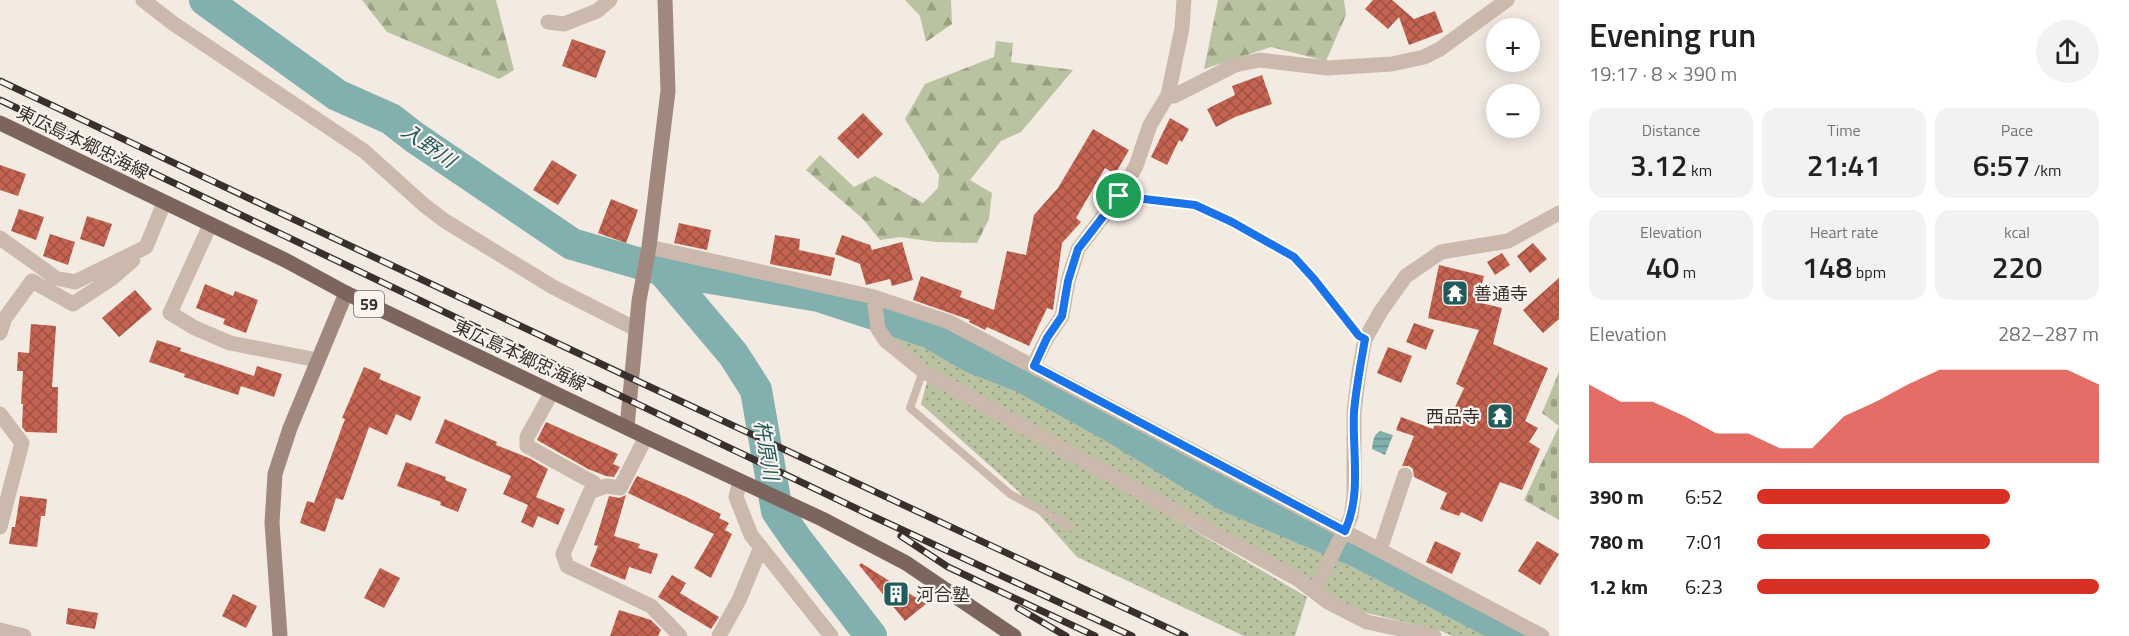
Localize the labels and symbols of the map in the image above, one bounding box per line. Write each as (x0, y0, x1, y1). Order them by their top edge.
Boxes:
street label: 東広島本郷忠海線 (12, 98, 154, 186)
water label: 入野川 (396, 115, 464, 176)
pin (1093, 170, 1144, 221)
temple icon: 善通寺 (1440, 278, 1470, 308)
place label: 善通寺 (1474, 280, 1528, 307)
road number: 59 (354, 291, 384, 317)
street label: 東広島本郷忠海線 (449, 312, 591, 398)
temple icon: 西品寺 (1485, 401, 1515, 431)
place label: 西品寺 (1426, 403, 1480, 430)
water label: 杵原川 (747, 418, 788, 484)
building icon: 河合塾 (881, 579, 911, 609)
place label: 河合塾 (916, 581, 970, 608)

